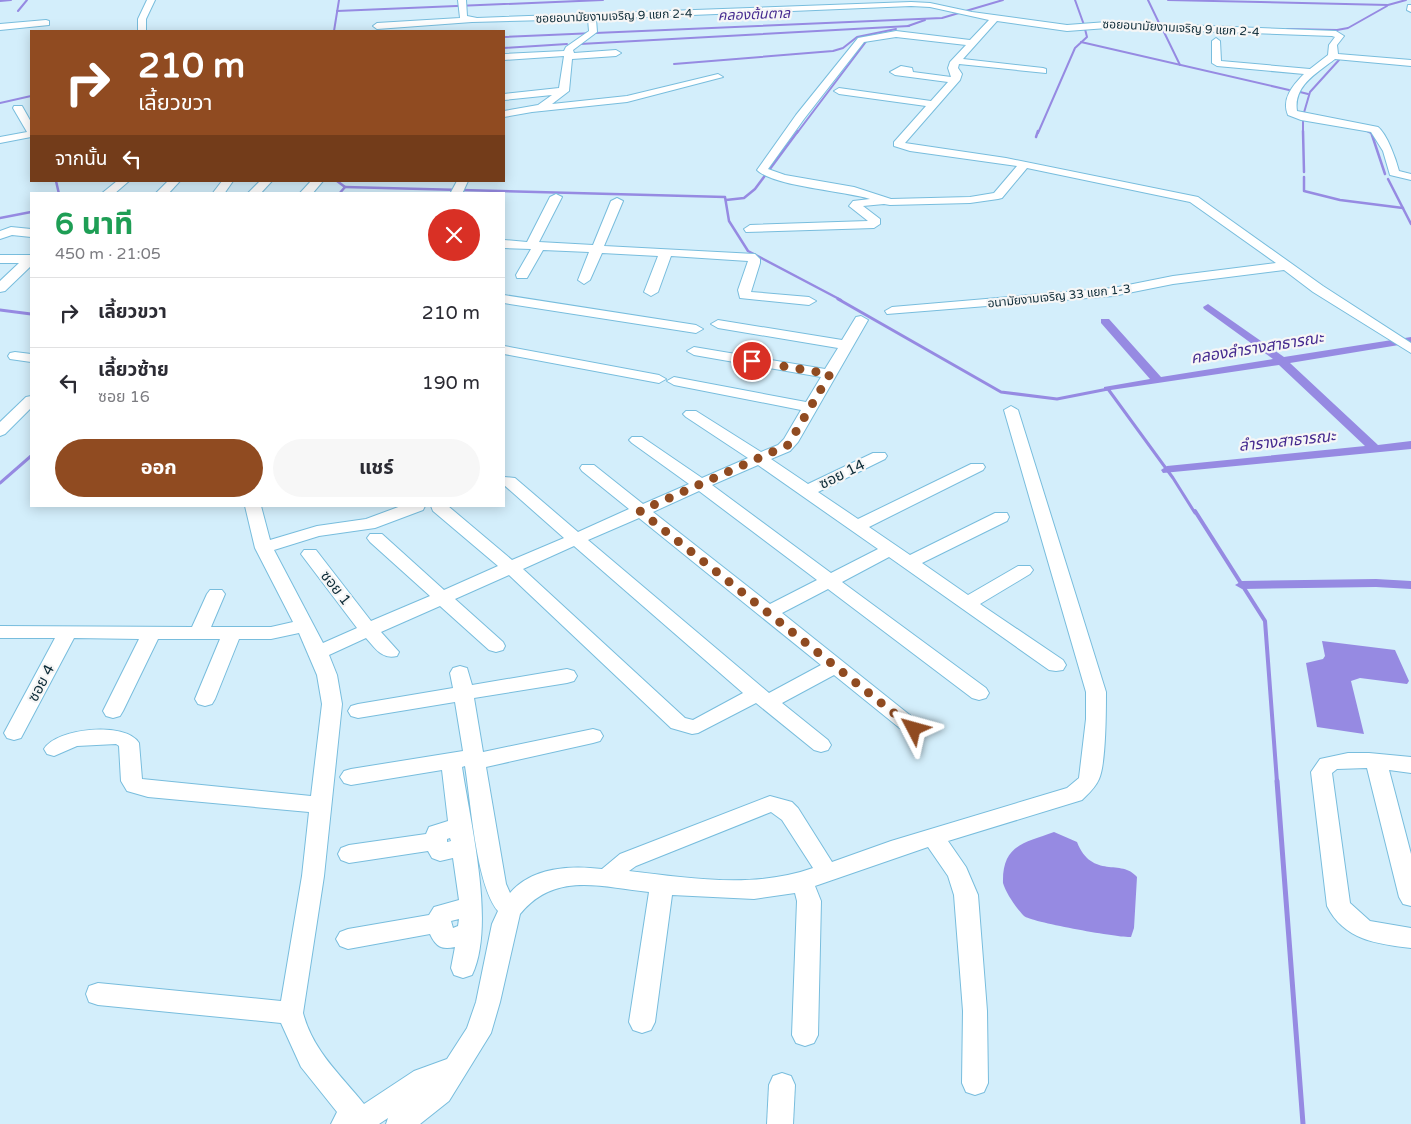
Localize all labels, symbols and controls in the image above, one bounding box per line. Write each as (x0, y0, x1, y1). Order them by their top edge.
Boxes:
water label: คลองต้นตาล (718, 5, 791, 24)
street label: ซอยอนามัยงามเจริญ 9 แยก 2-4 (535, 6, 693, 26)
street label: ซอยอนามัยงามเจริญ 9 แยก 2-4 (1102, 17, 1260, 39)
text: 210 m (138, 45, 245, 87)
icon: right (55, 50, 120, 115)
text: เลี้ยวขวา (138, 90, 213, 116)
icon: left (118, 145, 146, 173)
text: จากนั้น (55, 148, 108, 170)
text: 6 นาที (55, 206, 133, 243)
button: close (428, 209, 480, 261)
text: 450 m · 21:05 (55, 244, 161, 264)
street label: อนามัยงามเจริญ 33 แยก 1-3 (987, 282, 1131, 310)
icon: right (55, 299, 83, 327)
text: เลี้ยวขวา (98, 301, 167, 323)
text: 210 m (422, 302, 480, 324)
water label: คลองลำรางสาธารณะ (1189, 327, 1326, 368)
pin (731, 340, 773, 382)
icon: arrive (738, 347, 766, 375)
text: เลี้ยวซ้าย (98, 359, 169, 381)
icon: left (55, 369, 83, 397)
text: 190 m (422, 372, 480, 394)
text: ซอย 16 (98, 387, 150, 407)
water label: ลำรางสาธารณะ (1238, 426, 1338, 456)
button: ออก (55, 439, 263, 497)
button: แชร์ (273, 439, 480, 497)
street label: ซอย 14 (816, 455, 868, 493)
street label: ซอย 1 (317, 567, 355, 609)
street label: ซอย 4 (24, 661, 58, 705)
position arrow (887, 702, 939, 754)

